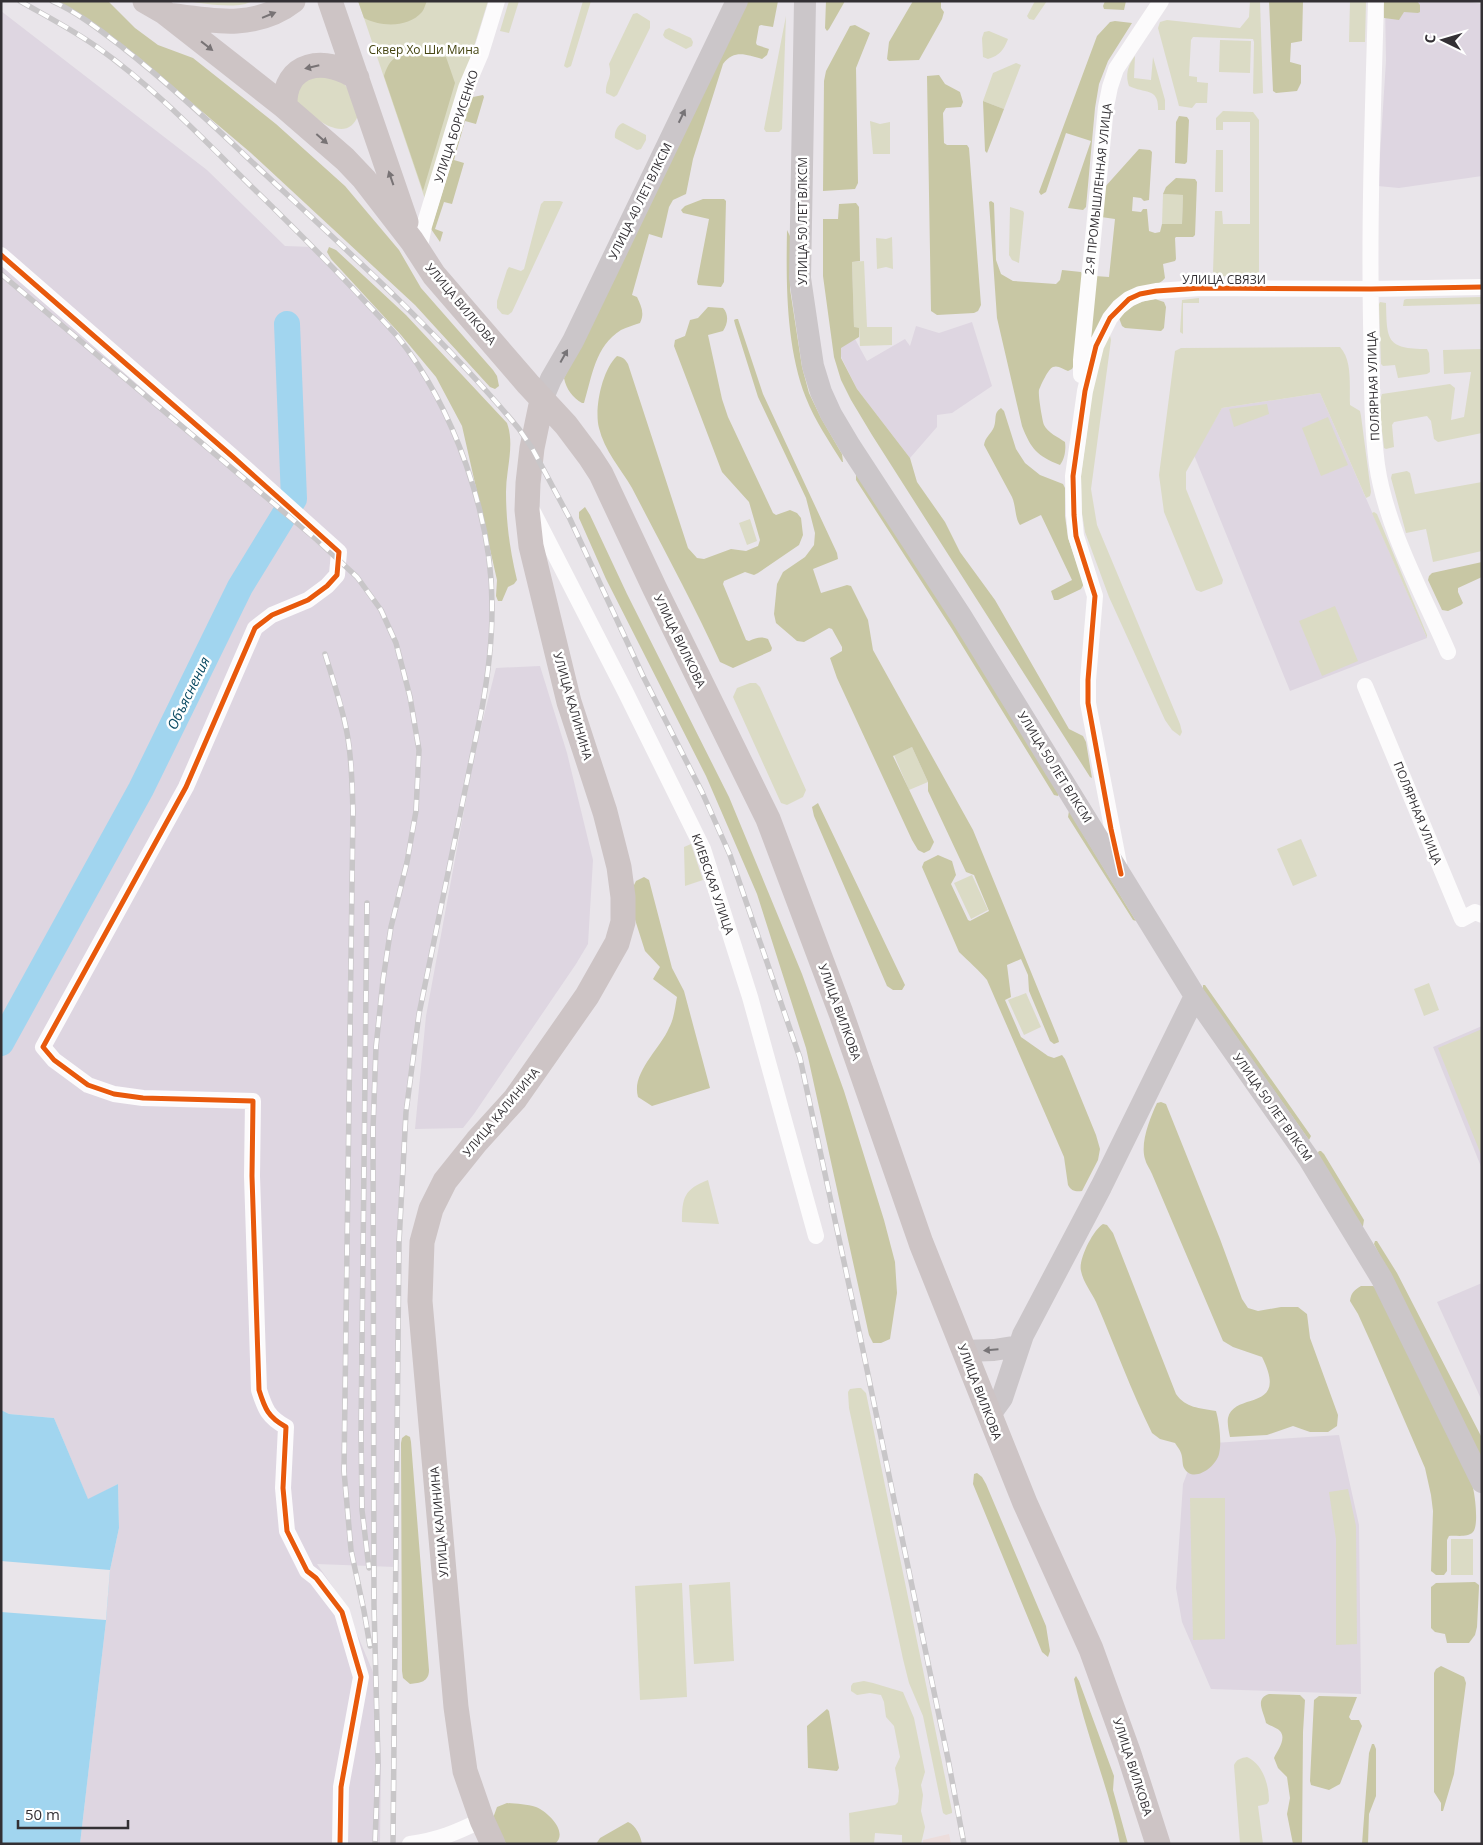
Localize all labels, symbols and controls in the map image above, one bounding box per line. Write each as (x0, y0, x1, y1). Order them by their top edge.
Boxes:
one-way arrow (262, 10, 276, 18)
north arrow (1418, 15, 1468, 65)
text: С (1420, 33, 1439, 44)
one-way arrow (200, 40, 213, 51)
park label: Сквер Хо Ши Мина (369, 41, 479, 58)
one-way arrow (304, 63, 319, 71)
street label: УЛИЦА БОРИСЕНКО (430, 68, 482, 184)
street label: 2-Я ПРОМЫШЛЕННАЯ УЛИЦА (1081, 102, 1116, 276)
one-way arrow (678, 109, 686, 123)
one-way arrow (315, 133, 327, 145)
street label: УЛИЦА 40 ЛЕТ ВЛКСМ (604, 140, 676, 262)
street label: УЛИЦА 50 ЛЕТ ВЛКСМ (794, 157, 811, 285)
one-way arrow (387, 170, 395, 185)
street label: УЛИЦА ВИЛКОВА (422, 260, 500, 349)
street label: УЛИЦА СВЯЗИ (1182, 271, 1266, 288)
street label: ПОЛЯРНАЯ УЛИЦА (1363, 330, 1383, 441)
one-way arrow (560, 350, 569, 363)
street label: УЛИЦА ВИЛКОВА (650, 592, 710, 691)
street label: УЛИЦА КАЛИНИНА (549, 650, 597, 762)
water label: Объяснения (162, 653, 214, 733)
street label: УЛИЦА 50 ЛЕТ ВЛКСМ (1014, 708, 1096, 826)
street label: ПОЛЯРНАЯ УЛИЦА (1390, 759, 1447, 867)
street label: КИЕВСКАЯ УЛИЦА (688, 831, 738, 937)
street label: УЛИЦА ВИЛКОВА (815, 961, 866, 1063)
street label: УЛИЦА 50 ЛЕТ ВЛКСМ (1229, 1050, 1317, 1164)
street label: УЛИЦА КАЛИНИНА (459, 1064, 544, 1160)
street label: УЛИЦА ВИЛКОВА (954, 1341, 1006, 1443)
one-way arrow (983, 1346, 999, 1354)
street label: УЛИЦА КАЛИНИНА (426, 1465, 452, 1578)
street label: УЛИЦА ВИЛКОВА (1109, 1716, 1157, 1818)
scale bar (18, 1798, 128, 1830)
text: 50 m (25, 1804, 60, 1824)

